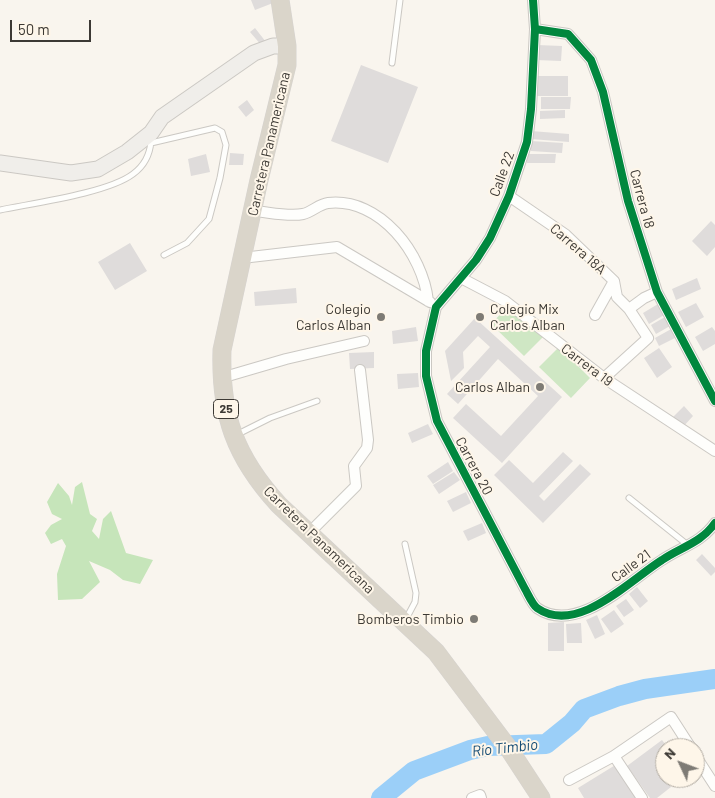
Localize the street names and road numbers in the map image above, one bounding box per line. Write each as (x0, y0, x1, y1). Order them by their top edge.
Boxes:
street label: Carretera Panamericana (244, 70, 294, 218)
street label: Calle 22 (486, 149, 518, 199)
street label: Carrera 18 (626, 168, 658, 230)
street label: Carrera 18A (547, 220, 609, 278)
street label: Carrera 19 (558, 340, 616, 390)
road number: 25 (214, 399, 238, 418)
street label: Carrera 20 (452, 434, 496, 498)
street label: Carretera Panamericana (260, 483, 378, 597)
street label: Calle 21 (608, 546, 654, 586)

